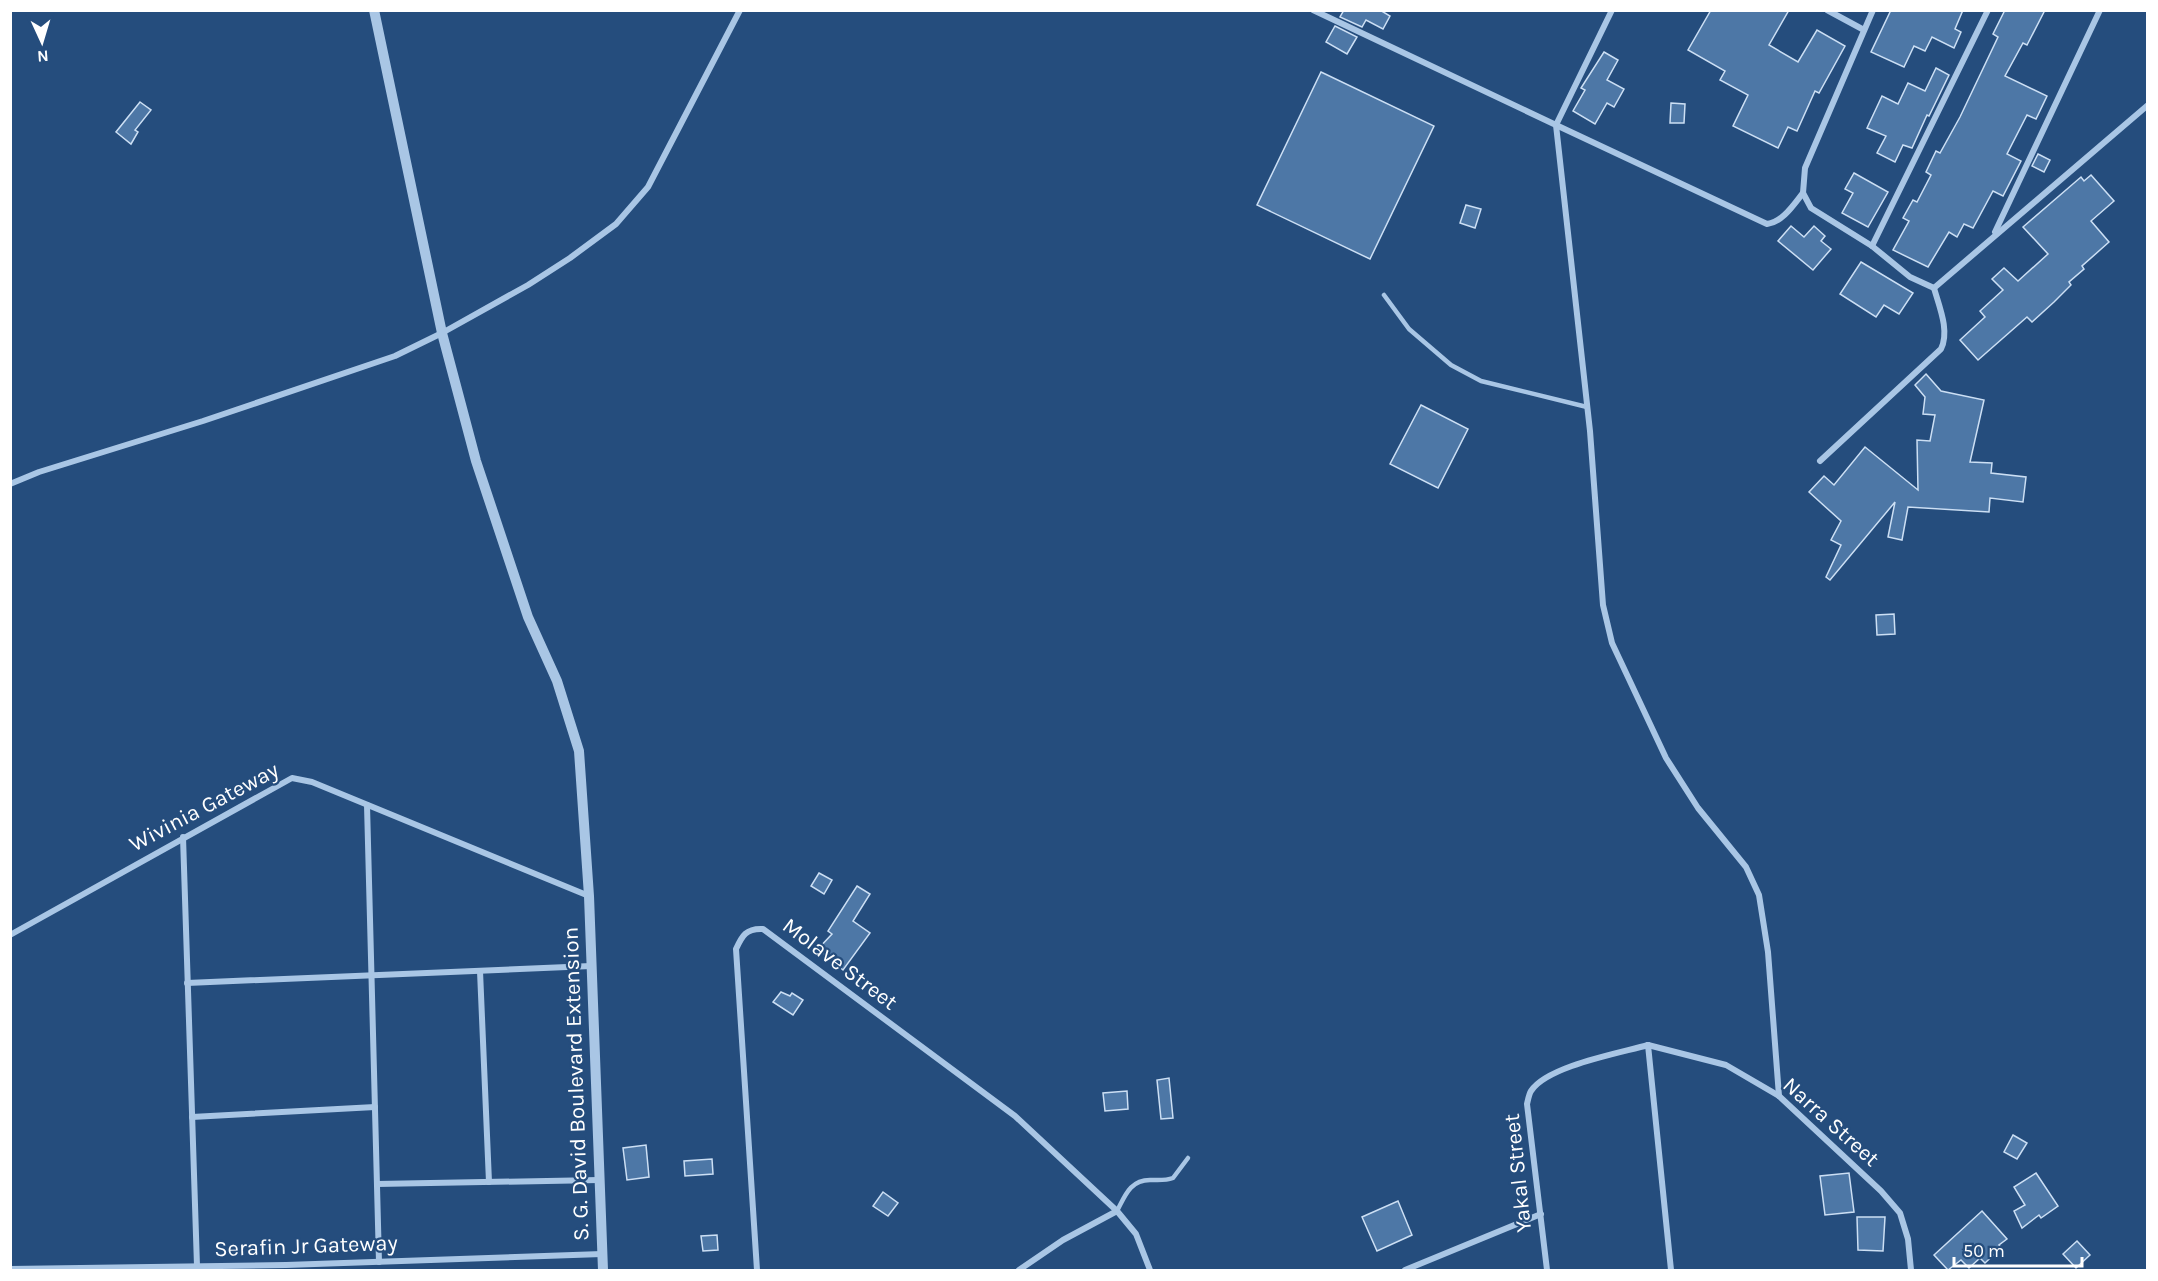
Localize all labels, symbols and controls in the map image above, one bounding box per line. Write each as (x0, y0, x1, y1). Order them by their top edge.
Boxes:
north arrow (12, 12, 72, 72)
text: N (37, 47, 49, 66)
street label: Wivinia Gateway (125, 757, 283, 857)
street label: Molave Street (778, 912, 902, 1016)
street label: S. G. David Boulevard Extension (558, 927, 594, 1241)
street label: Narra Street (1777, 1072, 1885, 1172)
street label: Yakal Street (1499, 1112, 1537, 1234)
street label: Serafin Jr Gateway (214, 1230, 398, 1262)
scale bar (1954, 1230, 2082, 1268)
text: 50 m (1963, 1240, 2005, 1262)

